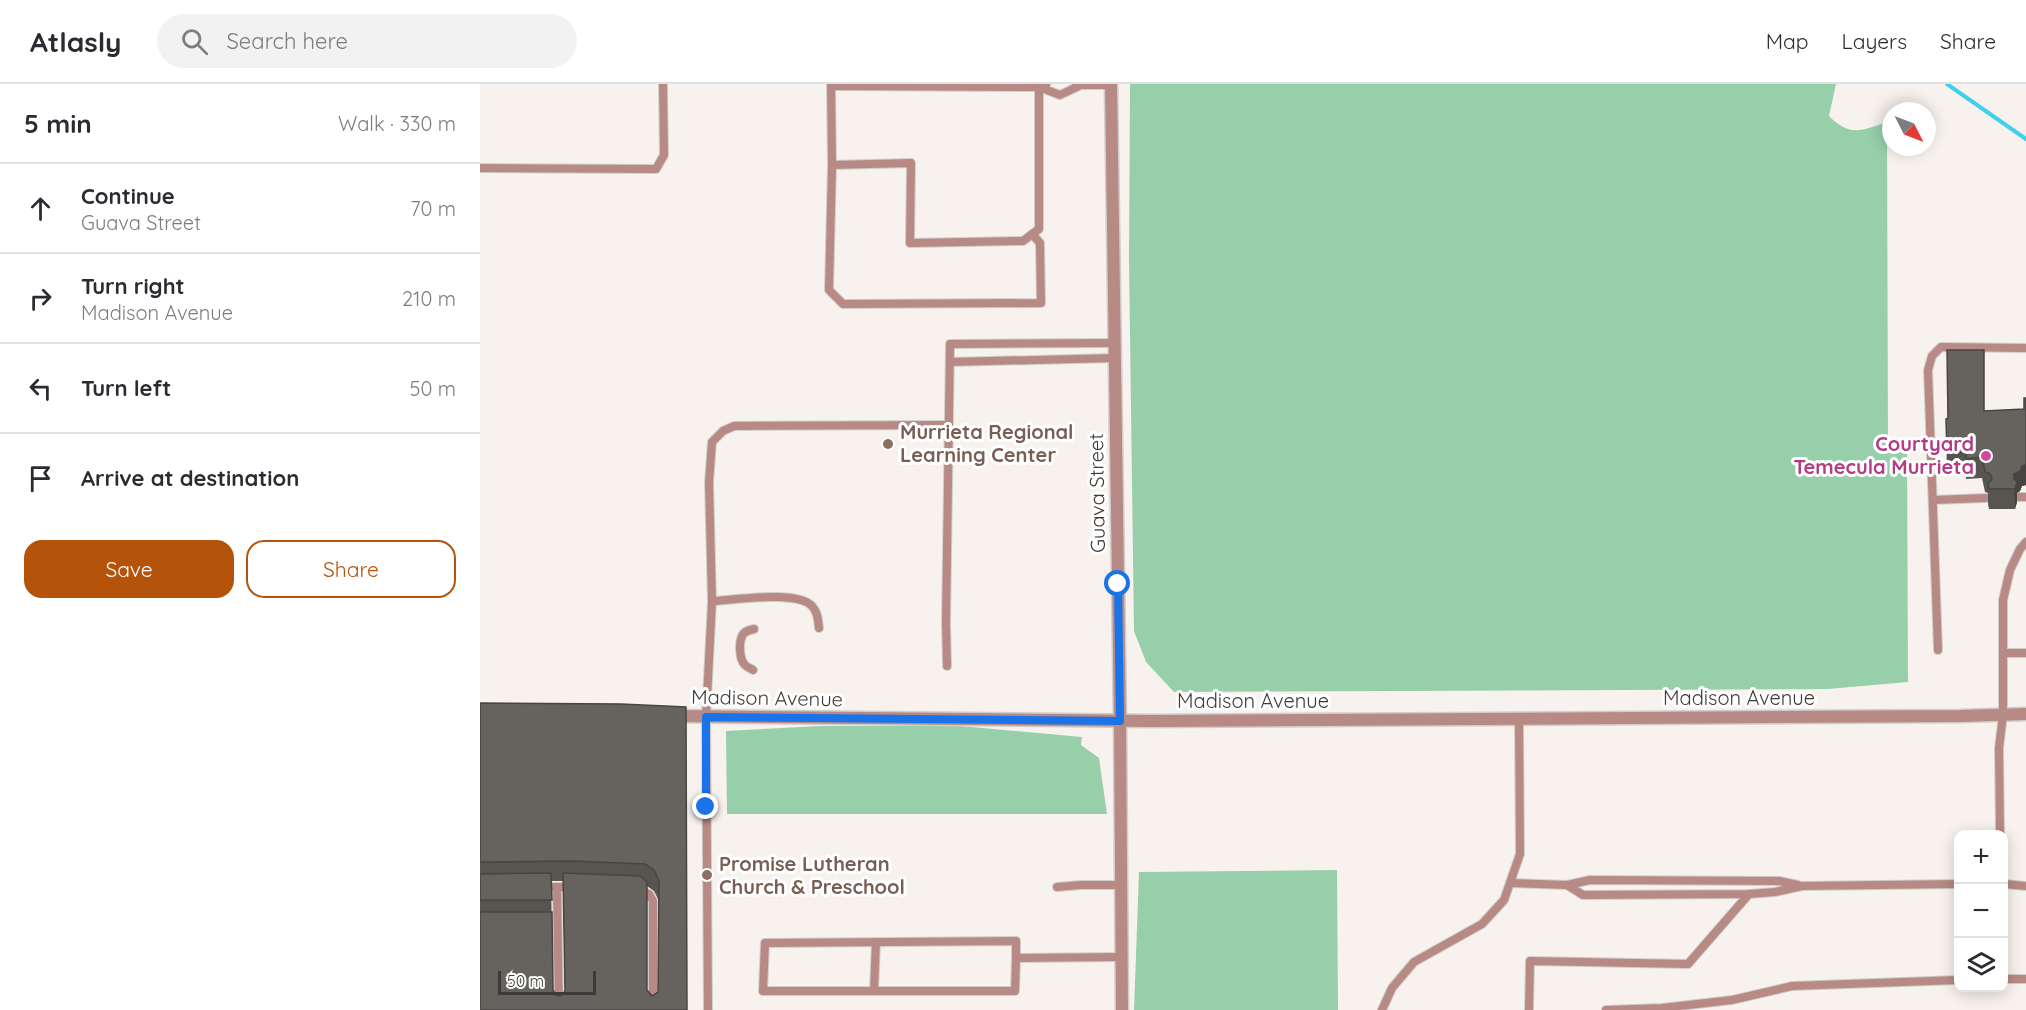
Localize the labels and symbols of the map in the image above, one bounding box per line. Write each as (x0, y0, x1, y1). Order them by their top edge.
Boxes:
north arrow (1882, 102, 1936, 156)
place label: Murrieta Regional Learning Center (900, 419, 1074, 467)
place label: Courtyard Temecula Murrieta (1793, 431, 1974, 479)
street label: Guava Street (1083, 433, 1110, 553)
marker: Murrieta Regional Learning Center (881, 437, 895, 451)
marker: Courtyard Temecula Murrieta (1979, 449, 1993, 463)
route start (1104, 570, 1130, 596)
street label: Madison Avenue (691, 684, 843, 711)
street label: Madison Avenue (1663, 685, 1815, 710)
street label: Madison Avenue (1177, 688, 1329, 713)
route end (692, 793, 718, 819)
place label: Promise Lutheran Church & Preschool (719, 851, 905, 899)
marker: Promise Lutheran Church & Preschool (700, 868, 714, 882)
scale bar (498, 968, 596, 996)

